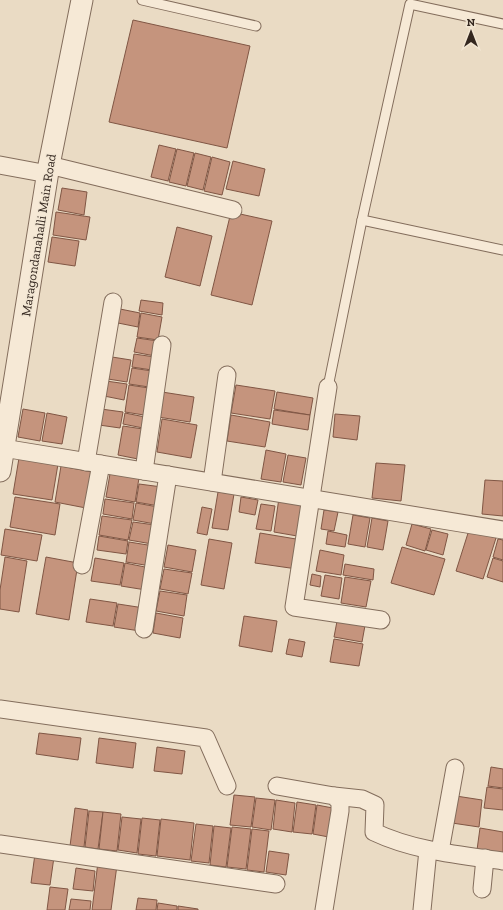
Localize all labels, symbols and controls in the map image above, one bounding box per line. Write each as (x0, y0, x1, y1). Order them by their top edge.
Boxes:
north arrow (451, 12, 491, 52)
text: N (467, 16, 476, 29)
street label: Maragondanahalli Main Road (18, 153, 59, 317)

